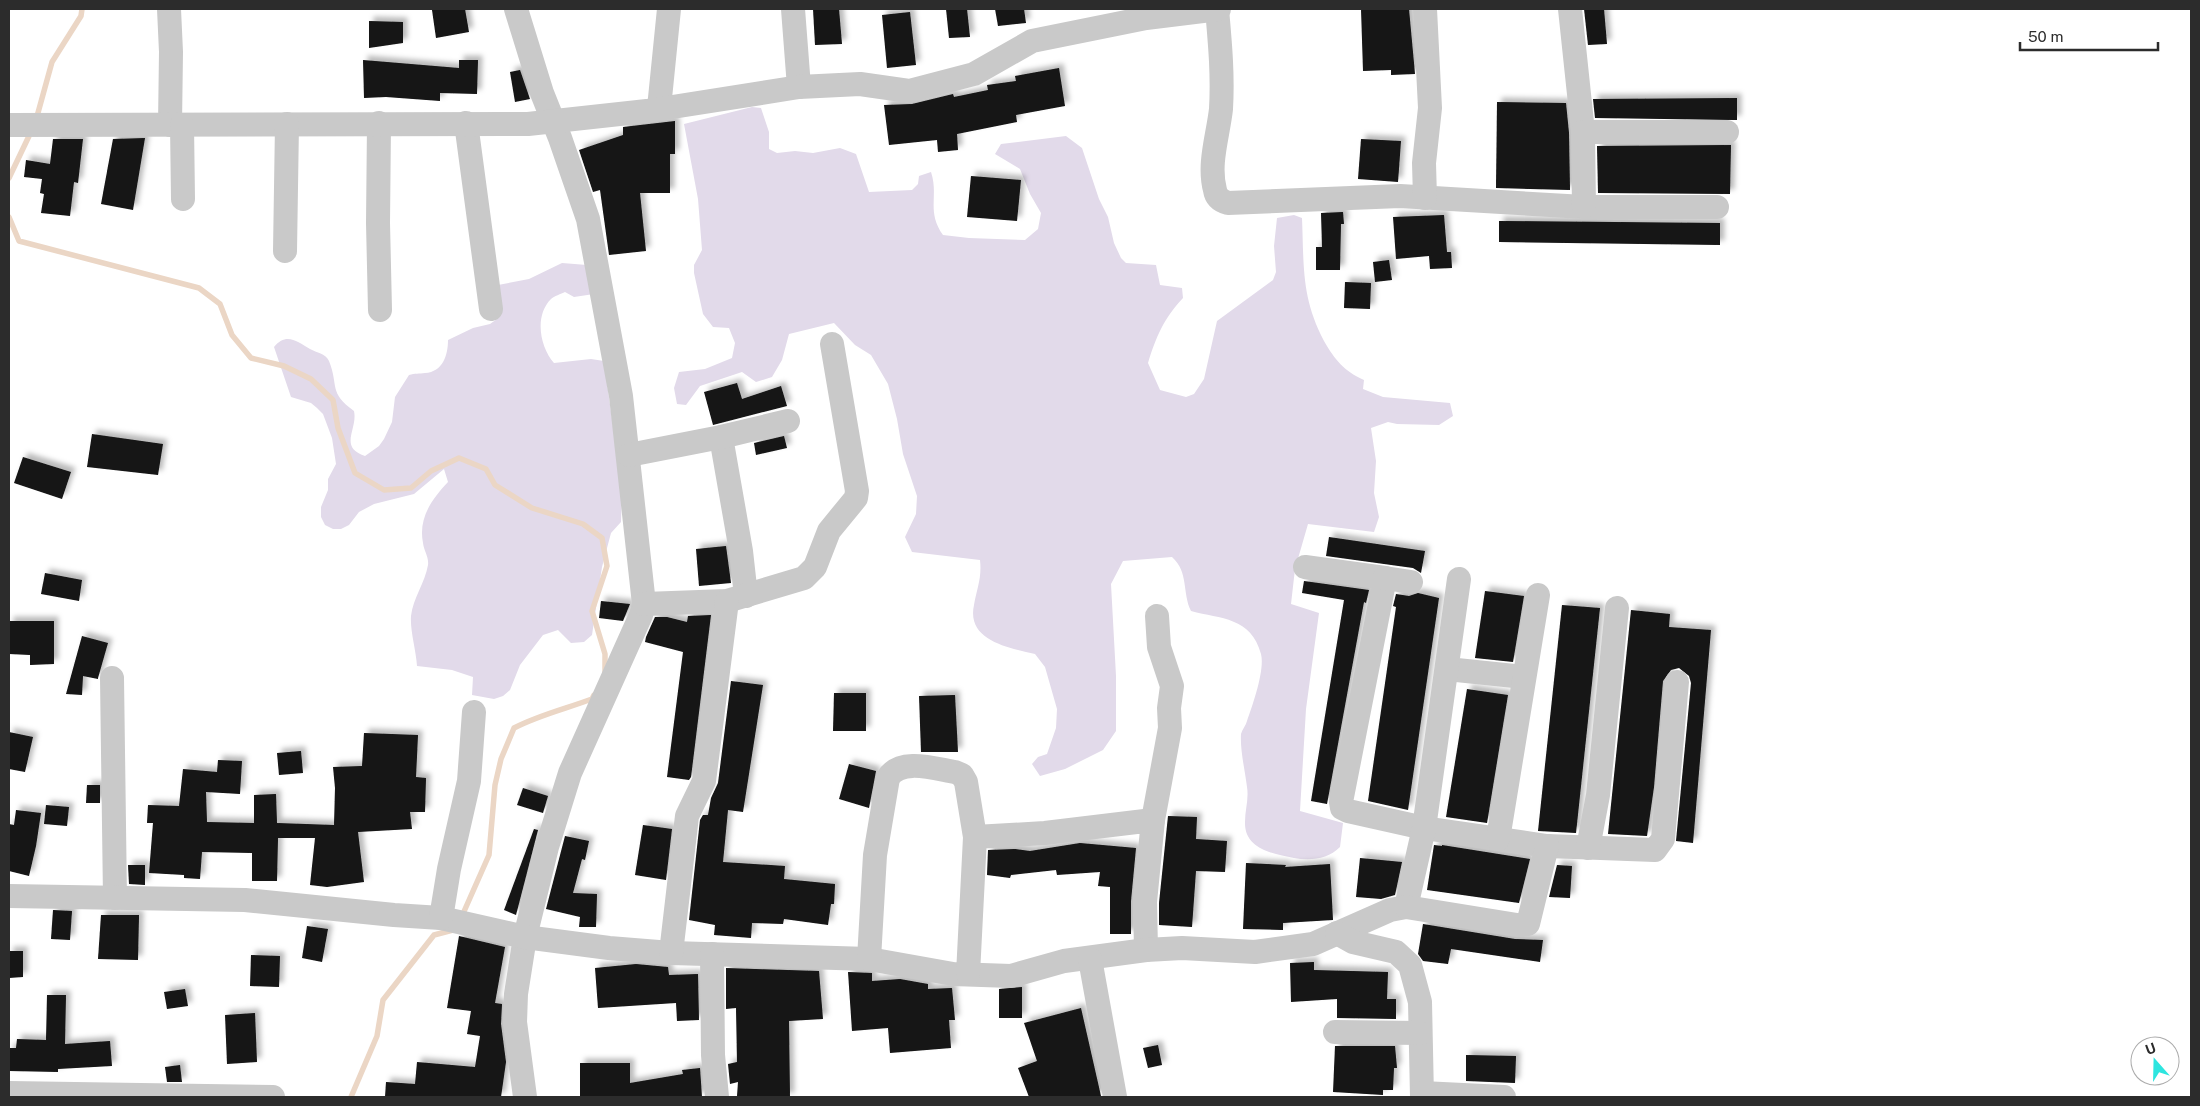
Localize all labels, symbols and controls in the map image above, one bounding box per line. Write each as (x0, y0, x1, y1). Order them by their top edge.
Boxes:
scale bar (2020, 20, 2158, 52)
text: 50 m (2028, 28, 2063, 45)
north arrow (2130, 1036, 2180, 1086)
text: U (2143, 1040, 2158, 1058)

